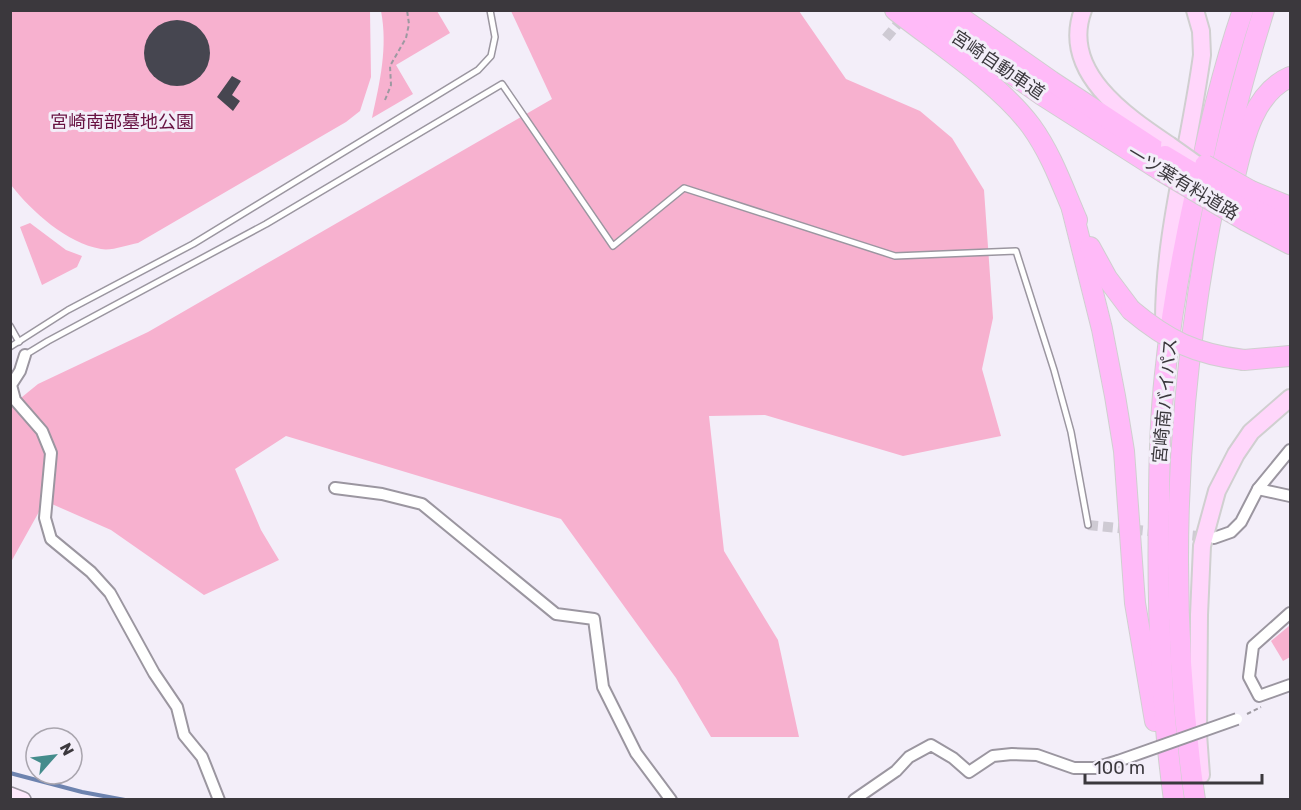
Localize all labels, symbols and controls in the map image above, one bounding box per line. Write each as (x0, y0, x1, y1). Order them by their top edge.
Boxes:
street label: 宮崎自動車道 (947, 26, 1049, 104)
park label: 宮崎南部墓地公園 (50, 111, 194, 133)
street label: 一ツ葉有料道路 (1123, 141, 1243, 225)
street label: 宮崎南バイパス (1149, 337, 1181, 465)
north arrow (24, 726, 84, 786)
text: N (56, 740, 78, 759)
scale bar (1085, 747, 1262, 785)
text: 100 m (1094, 757, 1145, 779)

